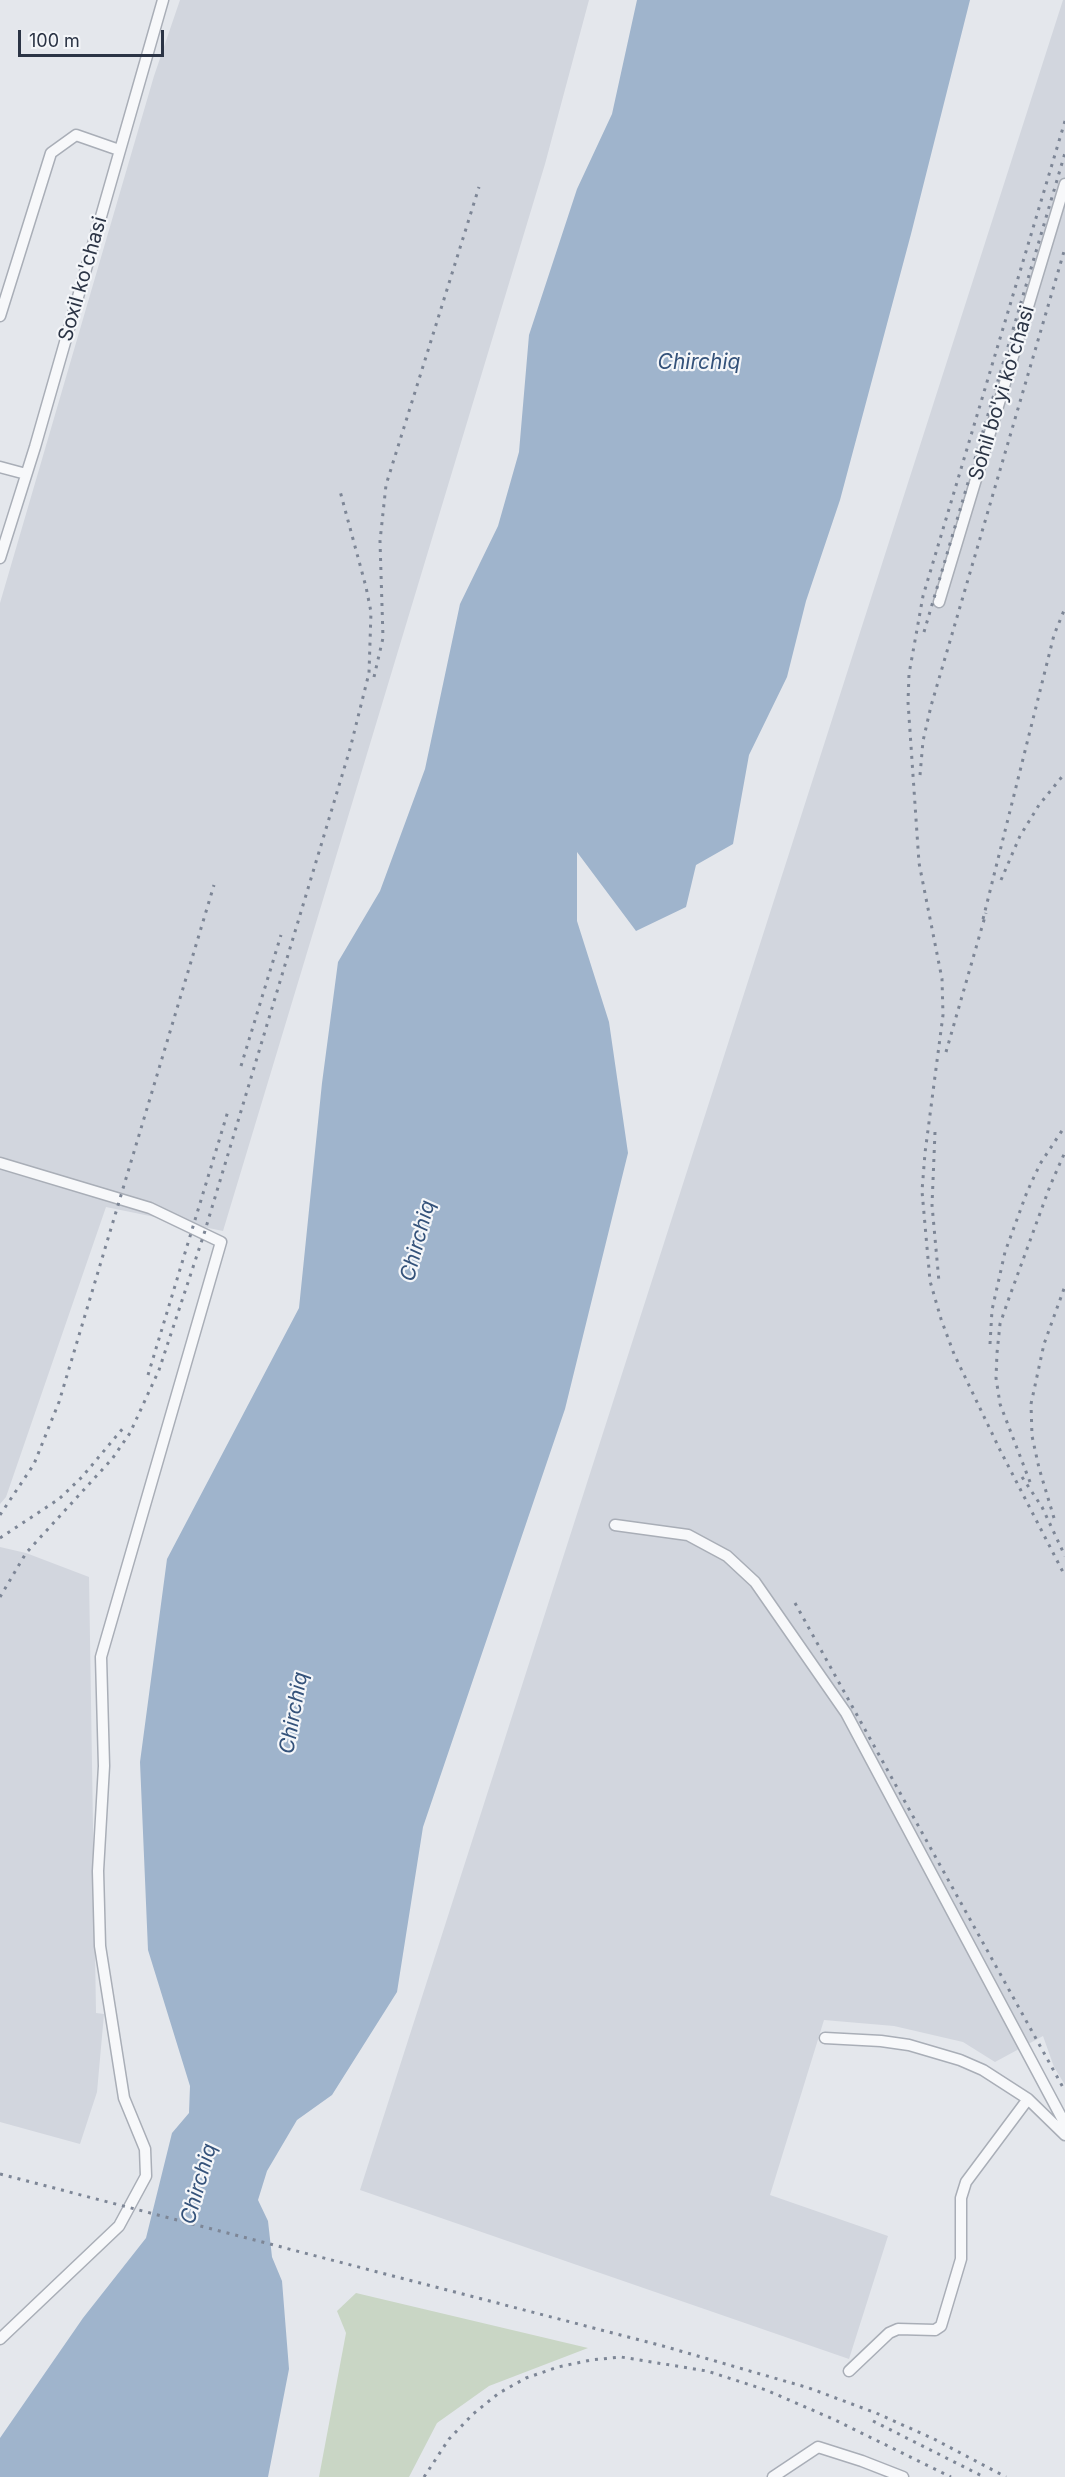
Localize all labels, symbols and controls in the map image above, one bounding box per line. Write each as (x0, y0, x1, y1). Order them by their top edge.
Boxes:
scale bar (21, 18, 166, 56)
text: 100 m (29, 30, 80, 51)
street label: Soxil ko'chasi (54, 214, 112, 344)
street label: Sohil bo'yi ko'chasi (964, 303, 1040, 483)
water label: Chirchiq (658, 350, 740, 376)
water label: Chirchiq (395, 1198, 441, 1284)
water label: Chirchiq (274, 1670, 314, 1756)
water label: Chirchiq (175, 2141, 223, 2227)

